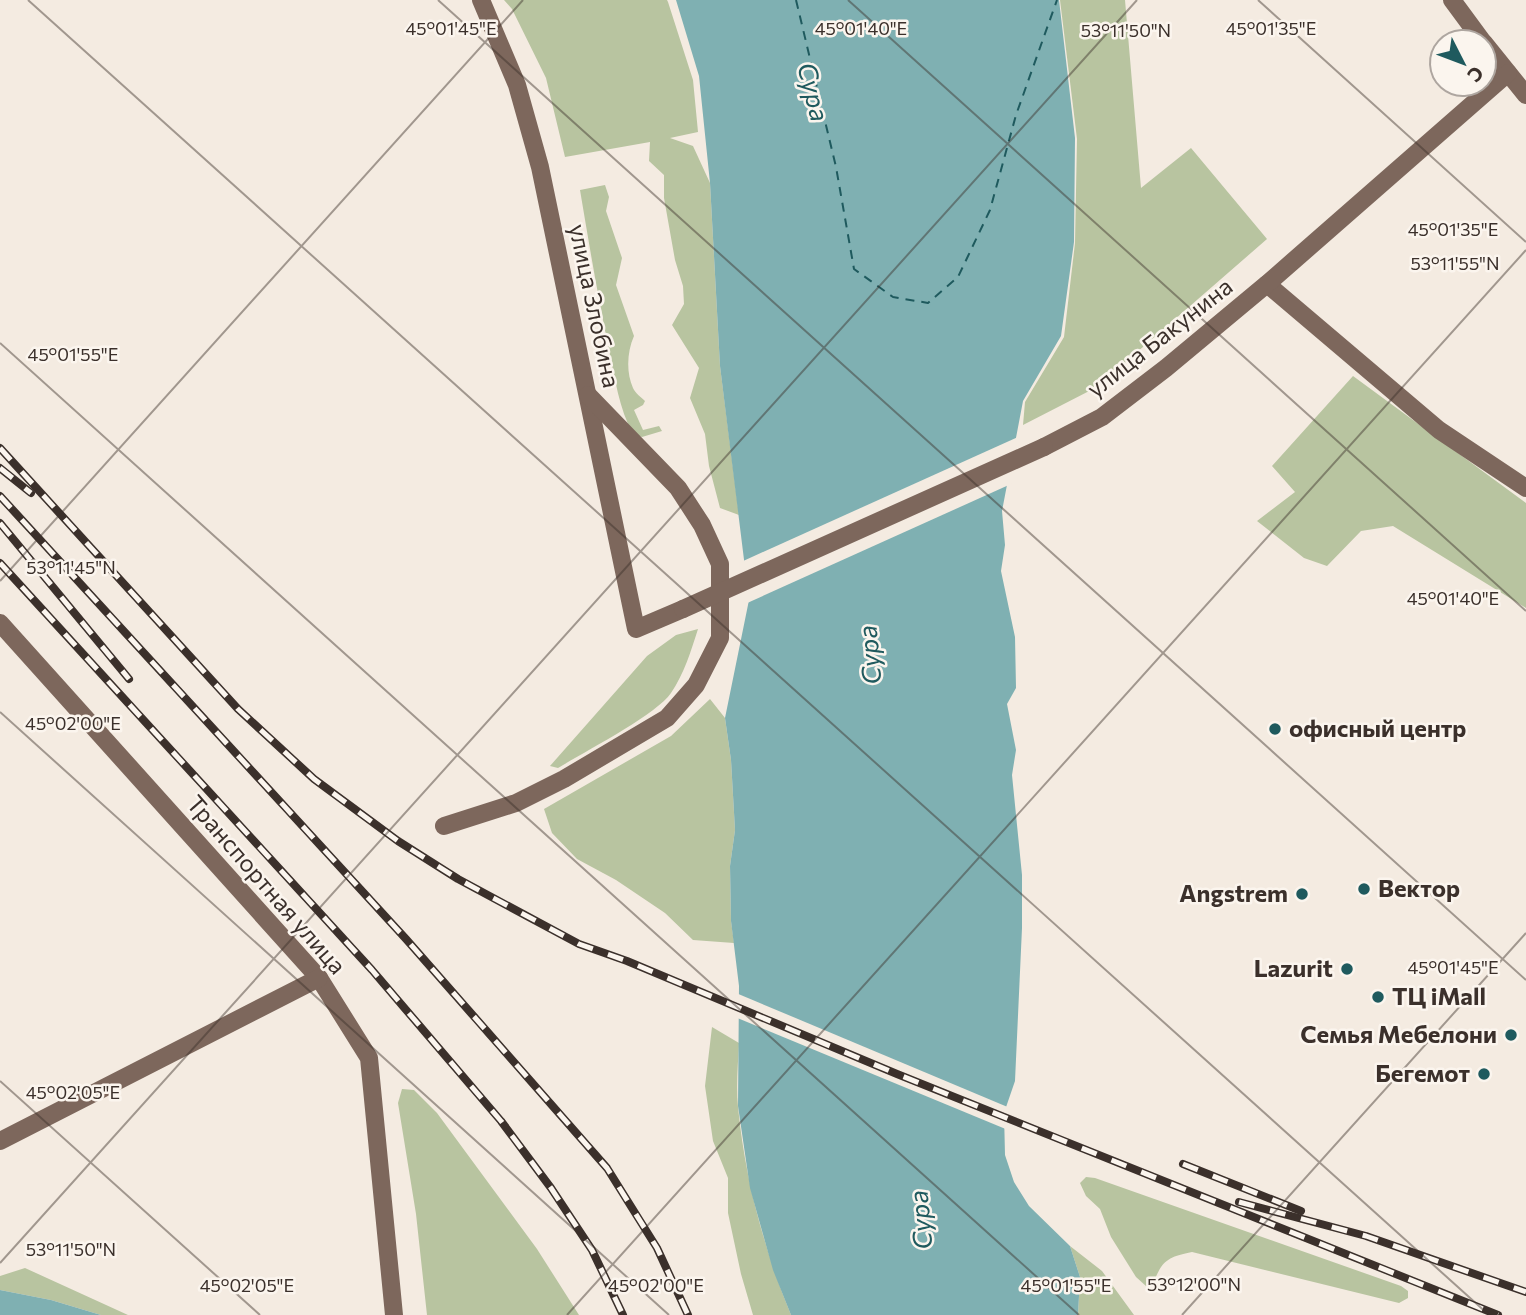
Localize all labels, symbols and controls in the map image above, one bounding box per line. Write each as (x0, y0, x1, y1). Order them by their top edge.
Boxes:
text: 45°01'45"E (405, 17, 497, 39)
text: 45°01'40"E (815, 17, 907, 39)
text: 45°01'35"E (1226, 17, 1316, 39)
text: 53°11'50"N (1081, 19, 1171, 41)
north arrow (1428, 28, 1498, 98)
water label: Сура (792, 59, 837, 124)
text: С (1463, 62, 1489, 87)
text: 45°01'35"E (1408, 218, 1498, 240)
street label: улица Злобина (564, 221, 627, 390)
text: 53°11'55"N (1410, 252, 1500, 274)
street label: улица Бакунина (1081, 271, 1238, 403)
text: 45°01'55"E (28, 343, 118, 365)
text: 53°11'45"N (26, 556, 116, 578)
text: 45°01'40"E (1407, 587, 1499, 609)
water label: Сура (850, 624, 887, 686)
text: 45°02'00"E (25, 712, 121, 734)
place label: офисный центр (1289, 713, 1466, 742)
marker: офисный центр (1267, 721, 1283, 737)
street label: Транспортная улица (182, 789, 353, 979)
place label: Вектор (1378, 873, 1460, 902)
place label: Angstrem (1179, 878, 1288, 907)
marker: Вектор (1356, 881, 1372, 897)
marker: Angstrem (1294, 886, 1310, 902)
place label: Lazurit (1254, 953, 1333, 982)
text: 45°01'45"E (1407, 956, 1499, 978)
marker: Lazurit (1339, 961, 1355, 977)
place label: ТЦ iMall (1392, 981, 1486, 1010)
marker: ТЦ iMall (1370, 989, 1386, 1005)
place label: Семья Мебелони (1300, 1019, 1497, 1048)
marker: Семья Мебелони (1503, 1027, 1519, 1043)
place label: Бегемот (1375, 1058, 1470, 1087)
marker: Бегемот (1476, 1066, 1492, 1082)
text: 45°02'05"E (26, 1081, 120, 1103)
water label: Сура (901, 1189, 938, 1251)
text: 53°11'50"N (26, 1238, 116, 1260)
text: 53°12'00"N (1147, 1273, 1241, 1295)
text: 45°02'05"E (200, 1274, 294, 1296)
text: 45°02'00"E (608, 1274, 704, 1296)
text: 45°01'55"E (1021, 1274, 1111, 1296)

